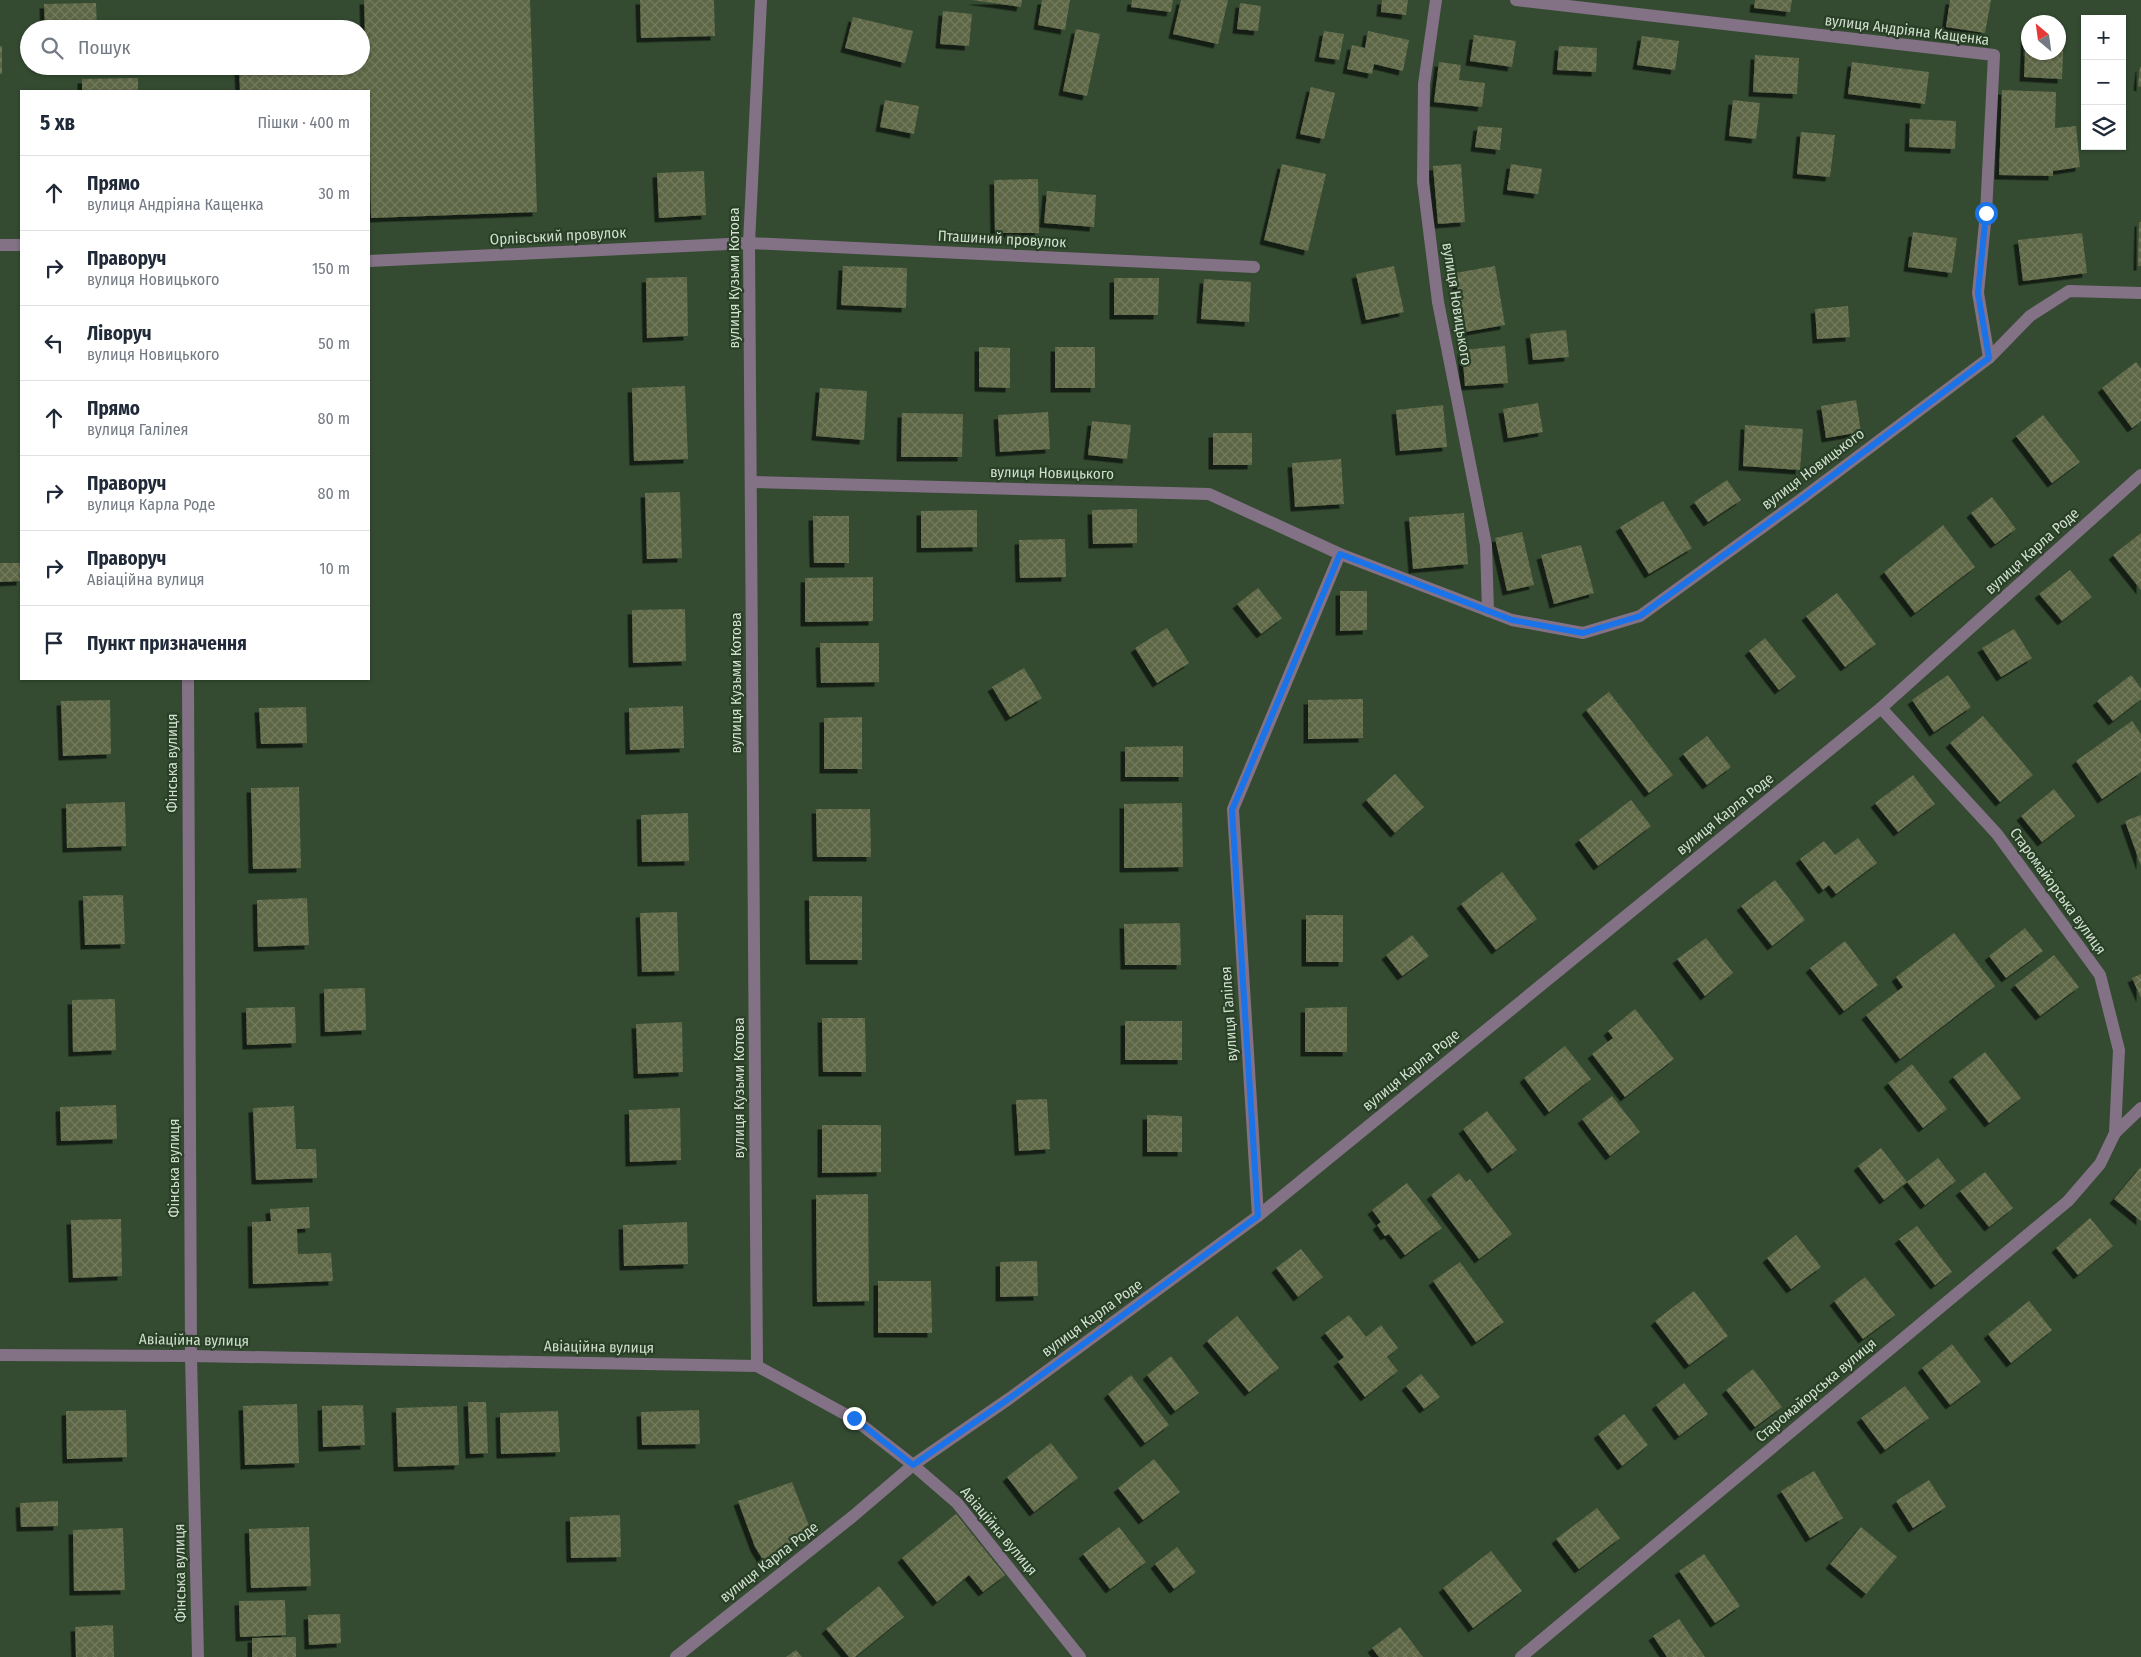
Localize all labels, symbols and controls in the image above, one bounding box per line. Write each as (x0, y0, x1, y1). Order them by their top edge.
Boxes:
street label: вулиця Андріяна Кащенка (1824, 11, 1990, 49)
north arrow (2021, 15, 2066, 60)
map controls (2081, 15, 2126, 150)
button: + (2081, 15, 2126, 60)
search box (20, 20, 370, 75)
icon: search (38, 34, 66, 62)
text: Пошук (78, 36, 130, 59)
button: − (2081, 60, 2126, 105)
button: layers (2081, 105, 2126, 150)
text: 5 хв (40, 110, 75, 136)
text: Пішки · 400 m (257, 113, 350, 132)
text: Прямо (87, 172, 140, 195)
icon: ahead (40, 179, 68, 207)
text: 30 m (318, 184, 350, 203)
text: вулиця Андріяна Кащенка (87, 195, 264, 214)
route start (1975, 202, 1998, 225)
street label: вулиця Кузьми Котова (725, 208, 743, 349)
street label: Орлівський провулок (489, 223, 627, 249)
street label: Пташиний провулок (937, 227, 1067, 251)
street label: вулиця Новицького (1438, 241, 1476, 367)
text: Праворуч (87, 247, 166, 270)
icon: right (40, 254, 68, 282)
text: 150 m (312, 259, 350, 278)
text: вулиця Новицького (87, 270, 219, 289)
text: Ліворуч (87, 322, 152, 345)
icon: left (40, 329, 68, 357)
text: 50 m (318, 334, 350, 353)
text: вулиця Новицького (87, 345, 219, 364)
text: Прямо (87, 397, 140, 420)
icon: ahead (40, 404, 68, 432)
text: 80 m (318, 409, 350, 428)
text: вулиця Галілея (87, 420, 189, 439)
street label: вулиця Новицького (1758, 424, 1868, 514)
street label: вулиця Новицького (990, 463, 1114, 483)
text: Праворуч (87, 472, 166, 495)
icon: right (40, 479, 68, 507)
text: 80 m (318, 484, 350, 503)
text: вулиця Карла Роде (87, 495, 215, 514)
street label: вулиця Карла Роде (1981, 504, 2083, 598)
text: Праворуч (87, 547, 166, 570)
icon: right (40, 554, 68, 582)
text: 10 m (319, 559, 350, 578)
text: Авіаційна вулиця (87, 570, 205, 589)
street label: вулиця Кузьми Котова (727, 613, 745, 754)
icon: arrive (40, 629, 68, 657)
text: Пункт призначення (87, 632, 247, 655)
street label: Фінська вулиця (163, 714, 181, 812)
street label: вулиця Карла Роде (1673, 769, 1777, 859)
street label: Старомайорська вулиця (2006, 824, 2110, 958)
street label: вулиця Галілея (1217, 966, 1241, 1062)
street label: вулиця Кузьми Котова (730, 1018, 748, 1159)
street label: вулиця Карла Роде (1359, 1025, 1463, 1115)
street label: Фінська вулиця (165, 1119, 183, 1217)
street label: вулиця Карла Роде (1038, 1275, 1146, 1361)
street label: Авіаційна вулиця (139, 1330, 249, 1350)
street label: Старомайорська вулиця (1752, 1334, 1880, 1446)
street label: Авіаційна вулиця (544, 1337, 654, 1357)
route end (843, 1407, 866, 1430)
street label: Авіаційна вулиця (957, 1483, 1041, 1579)
street label: вулиця Карла Роде (716, 1518, 822, 1606)
street label: Фінська вулиця (170, 1523, 190, 1623)

